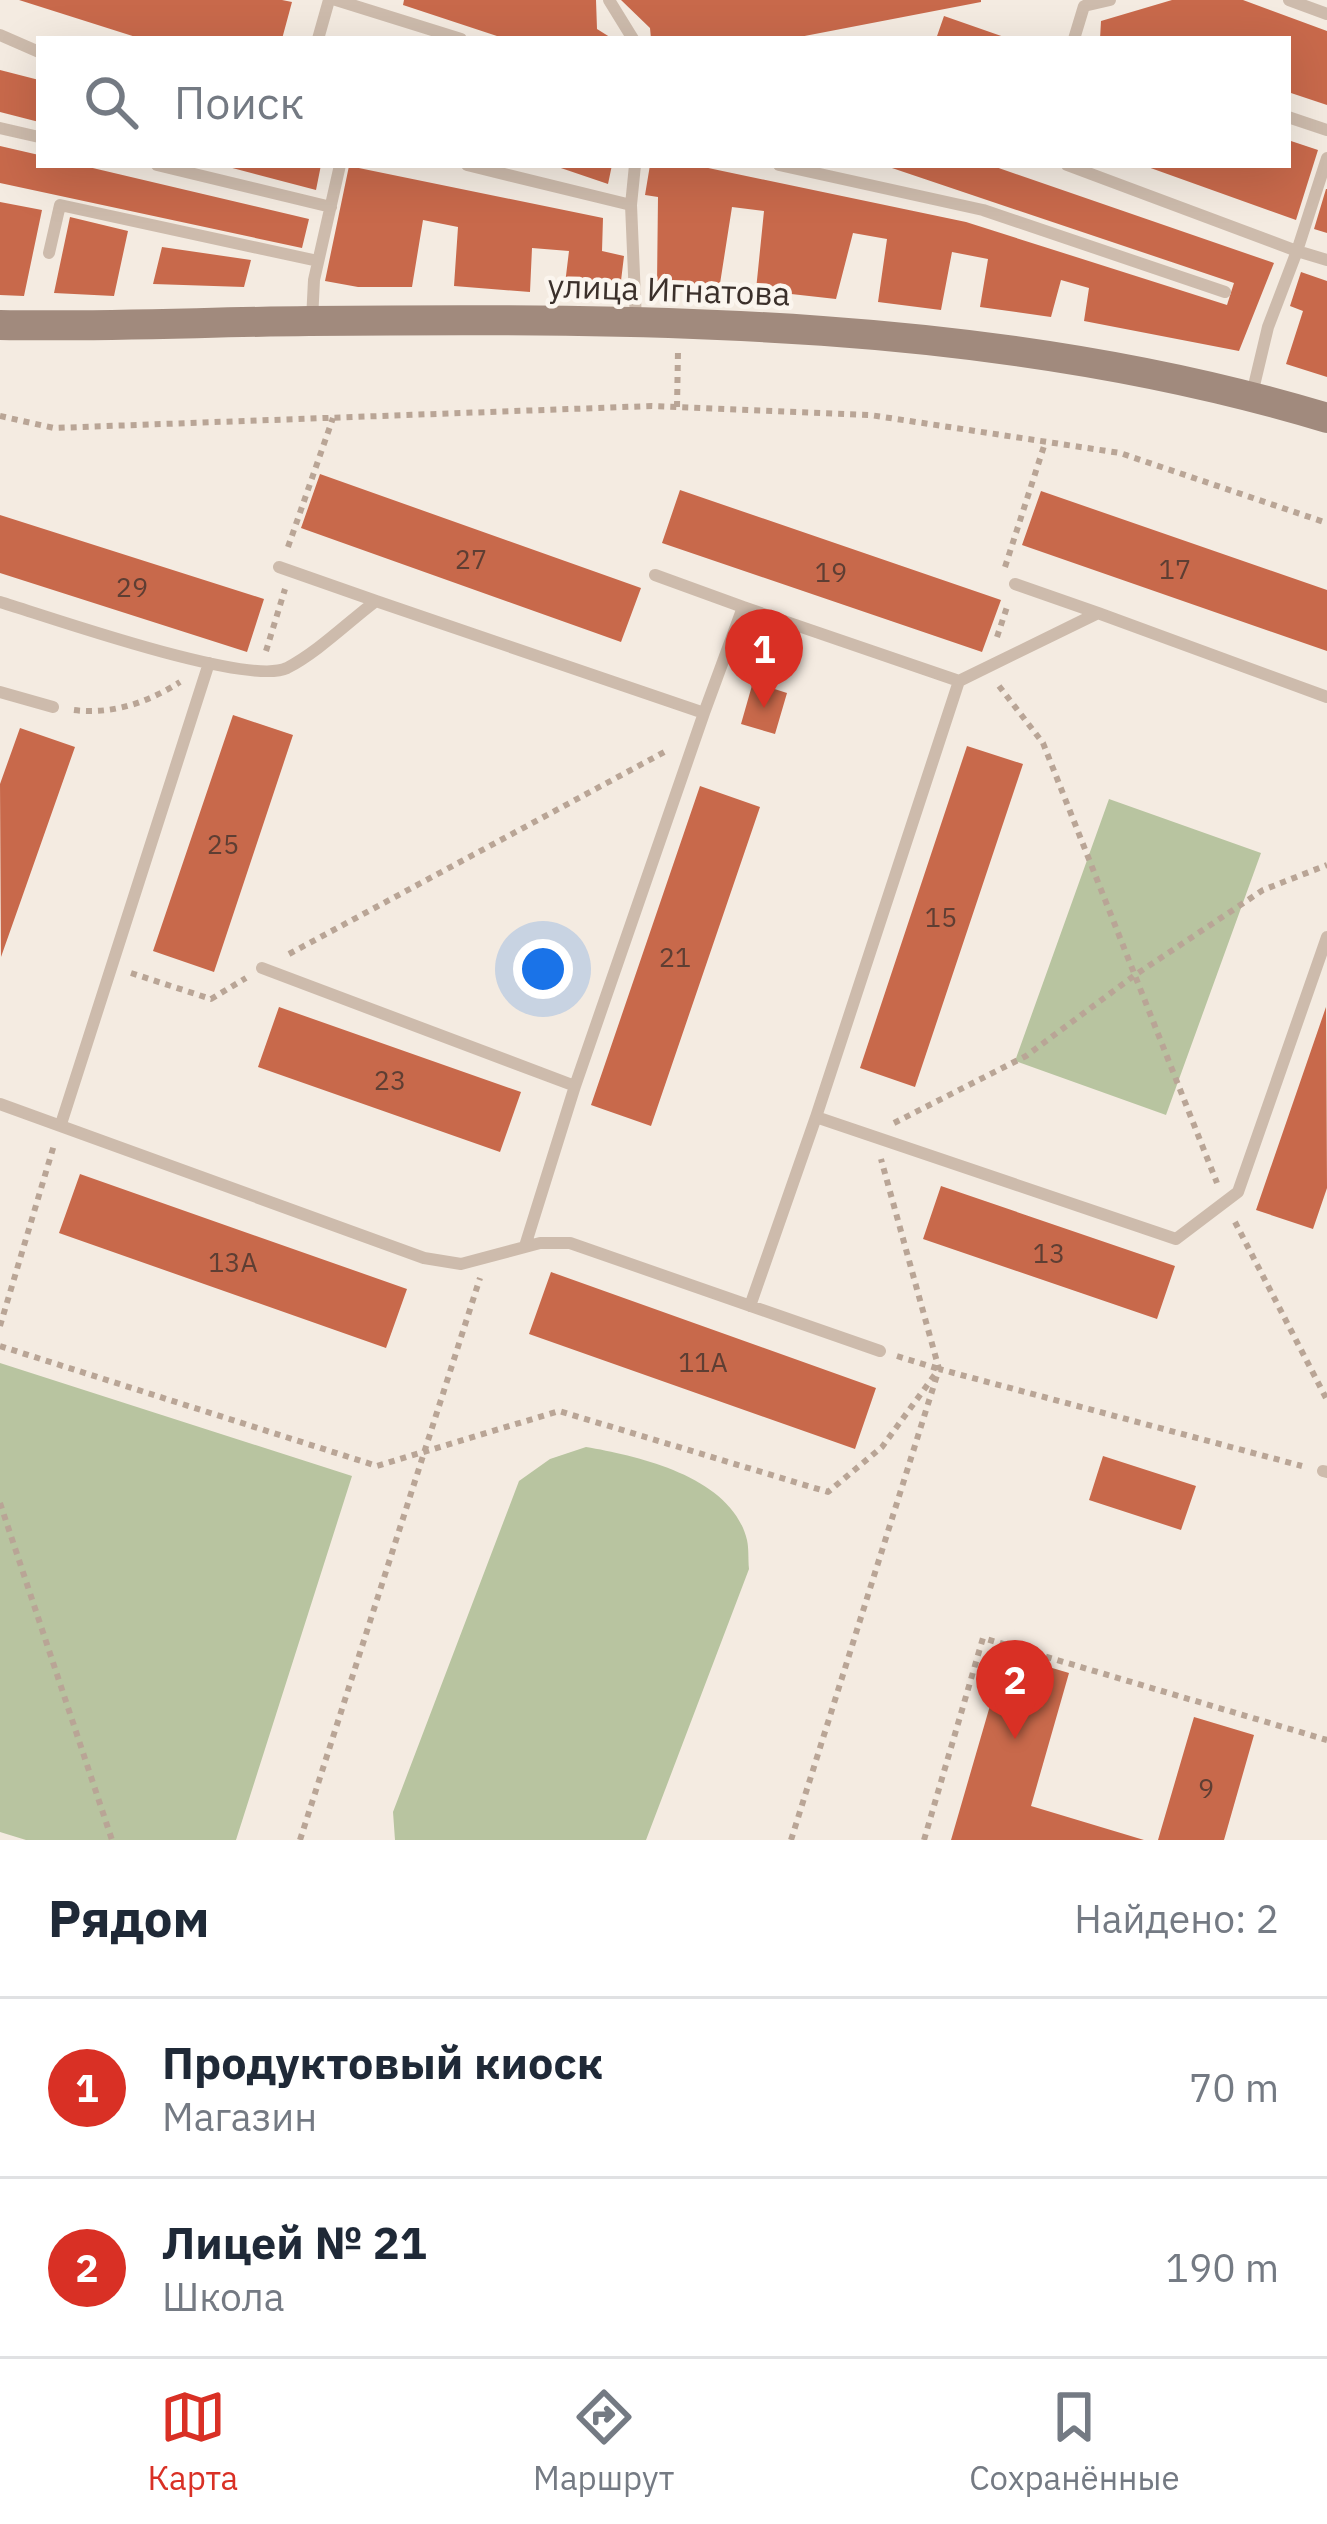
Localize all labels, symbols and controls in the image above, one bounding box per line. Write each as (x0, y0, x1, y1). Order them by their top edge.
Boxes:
search box (36, 36, 1291, 168)
icon: search (78, 69, 144, 135)
text: Поиск (174, 73, 304, 131)
street label: улица Игнатова (547, 263, 791, 315)
house number: 27 (455, 541, 487, 576)
house number: 17 (1159, 551, 1191, 586)
house number: 19 (815, 554, 847, 589)
house number: 29 (116, 569, 148, 604)
pin: 1 (725, 609, 803, 708)
house number: 25 (207, 826, 239, 861)
house number: 15 (925, 899, 957, 934)
your location (513, 939, 573, 999)
house number: 21 (659, 939, 691, 974)
house number: 23 (374, 1062, 406, 1097)
house number: 13 (1033, 1235, 1065, 1270)
house number: 13А (208, 1244, 258, 1279)
house number: 11А (678, 1344, 728, 1379)
pin: 2 (976, 1640, 1054, 1739)
house number: 9 (1198, 1770, 1214, 1805)
text: Рядом (48, 1885, 210, 1951)
text: Найдено: 2 (1074, 1893, 1279, 1944)
text: Продуктовый киоск (162, 2033, 603, 2091)
text: 1 (75, 2062, 99, 2113)
text: 70 m (1189, 2062, 1279, 2113)
text: Магазин (162, 2091, 317, 2142)
text: Лицей № 21 (162, 2213, 427, 2271)
text: 2 (75, 2242, 99, 2293)
text: 190 m (1166, 2242, 1279, 2293)
text: Школа (162, 2271, 285, 2322)
tab: Карта (147, 2384, 238, 2499)
tab: Маршрут (533, 2384, 674, 2499)
tab: Сохранённые (969, 2384, 1180, 2499)

